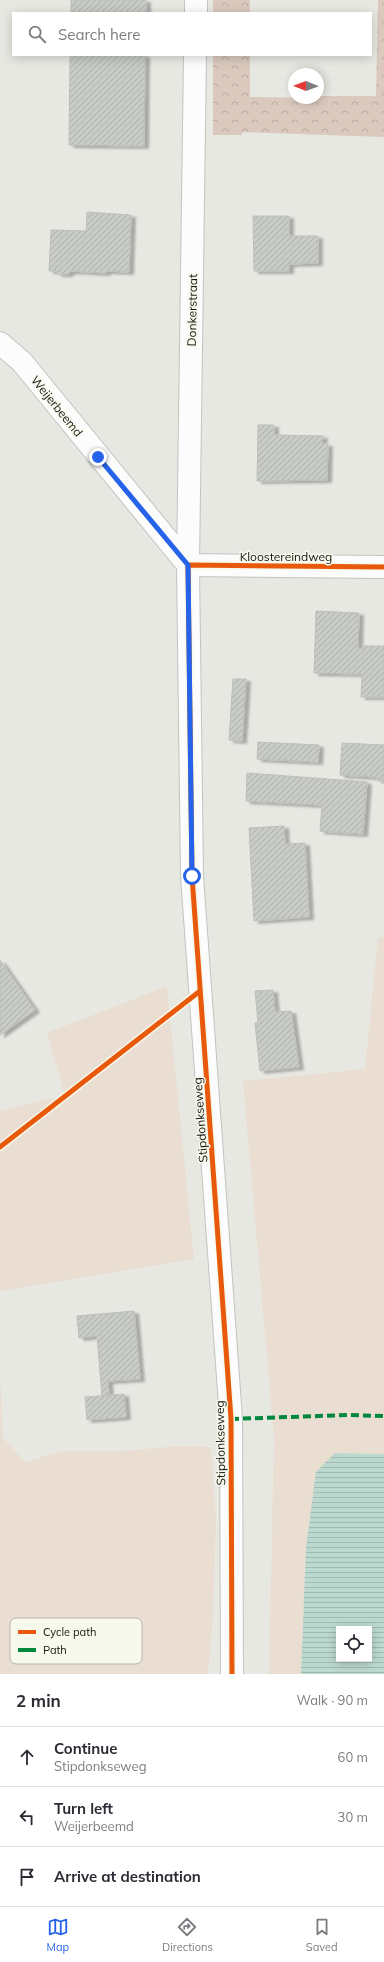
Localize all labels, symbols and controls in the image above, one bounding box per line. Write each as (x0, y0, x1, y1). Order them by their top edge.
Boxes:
search box (12, 12, 372, 56)
icon: search (26, 23, 48, 45)
text: Search here (58, 25, 140, 44)
north arrow (288, 68, 324, 104)
street label: Donkerstraat (184, 274, 200, 346)
street label: Weijerbeemd (28, 373, 86, 439)
route end (89, 448, 107, 466)
street label: Kloostereindweg (240, 549, 332, 564)
route start (183, 867, 201, 885)
street label: Stipdonkseweg (190, 1077, 210, 1163)
street label: Stipdonkseweg (212, 1400, 228, 1486)
legend (10, 1618, 142, 1664)
text: Cycle path (43, 1625, 96, 1639)
map controls (336, 1626, 372, 1662)
button: locate (336, 1626, 372, 1662)
text: Path (43, 1643, 67, 1657)
text: 2 min (16, 1690, 61, 1711)
text: Walk · 90 m (297, 1692, 368, 1708)
text: Continue (54, 1739, 117, 1758)
icon: ahead (16, 1746, 38, 1768)
text: 60 m (338, 1749, 368, 1765)
text: Stipdonkseweg (54, 1758, 147, 1774)
text: Turn left (54, 1799, 113, 1818)
icon: left (16, 1806, 38, 1828)
text: 30 m (338, 1809, 368, 1825)
text: Weijerbeemd (54, 1818, 134, 1834)
icon: arrive (16, 1866, 38, 1888)
text: Arrive at destination (54, 1867, 201, 1886)
tab: Map (46, 1916, 69, 1954)
tab: Directions (162, 1916, 213, 1954)
tab: Saved (306, 1916, 338, 1954)

